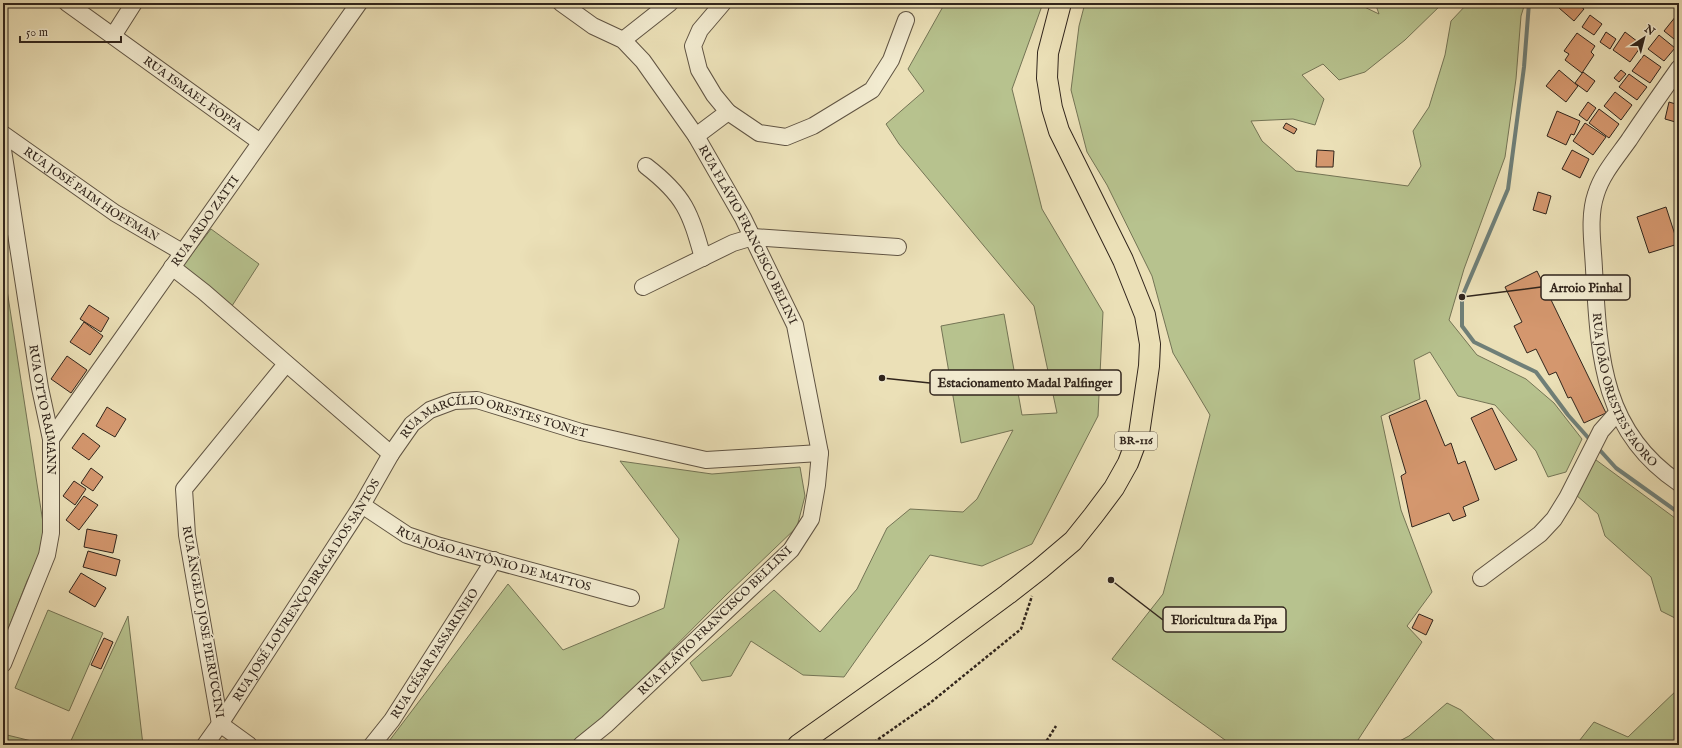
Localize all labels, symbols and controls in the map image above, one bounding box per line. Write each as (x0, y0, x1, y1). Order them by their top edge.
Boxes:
scale bar (20, 18, 121, 44)
north arrow (1624, 18, 1664, 58)
text: N (1641, 22, 1658, 39)
text: 50 m (26, 25, 48, 40)
street label: RUA ISMAEL FOPPA (140, 53, 246, 135)
street label: RUA FLÁVIO FRANCISCO BELINI (695, 142, 801, 327)
street label: RUA JOSÉ PAIM HOFFMAN (21, 144, 162, 245)
street label: RUA ARDO ZATTI (168, 173, 242, 269)
callout: Arroio Pinhal (1541, 275, 1630, 300)
text: Arroio Pinhal (1549, 280, 1623, 297)
street label: RUA JOÃO ORESTES FAORO (1589, 312, 1661, 470)
street label: RUA OTTO RAIMANN (26, 344, 59, 475)
callout: Estacionamento Madal Palfinger (930, 370, 1121, 395)
text: Estacionamento Madal Palfinger (938, 375, 1113, 392)
text: RUA MARCÍLIO ORESTES TONET (397, 392, 589, 441)
street label: RUA MARCÍLIO ORESTES TONET (395, 427, 597, 449)
road number: BR-116 (1115, 432, 1157, 450)
street label: RUA JOSÉ LOURENÇO BRAGA DOS SANTOS (229, 476, 383, 704)
street label: RUA JOÃO ANTÔNIO DE MATTOS (393, 522, 593, 594)
street label: RUA ÂNGELO JOSÉ PIERUCCINI (178, 524, 228, 720)
street label: RUA FLÁVIO FRANCISCO BELLINI (634, 543, 795, 699)
street label: RUA CÉSAR PASSARINHO (387, 585, 482, 721)
callout: Floricultura da Pipa (1163, 607, 1286, 632)
text: Floricultura da Pipa (1171, 612, 1277, 629)

